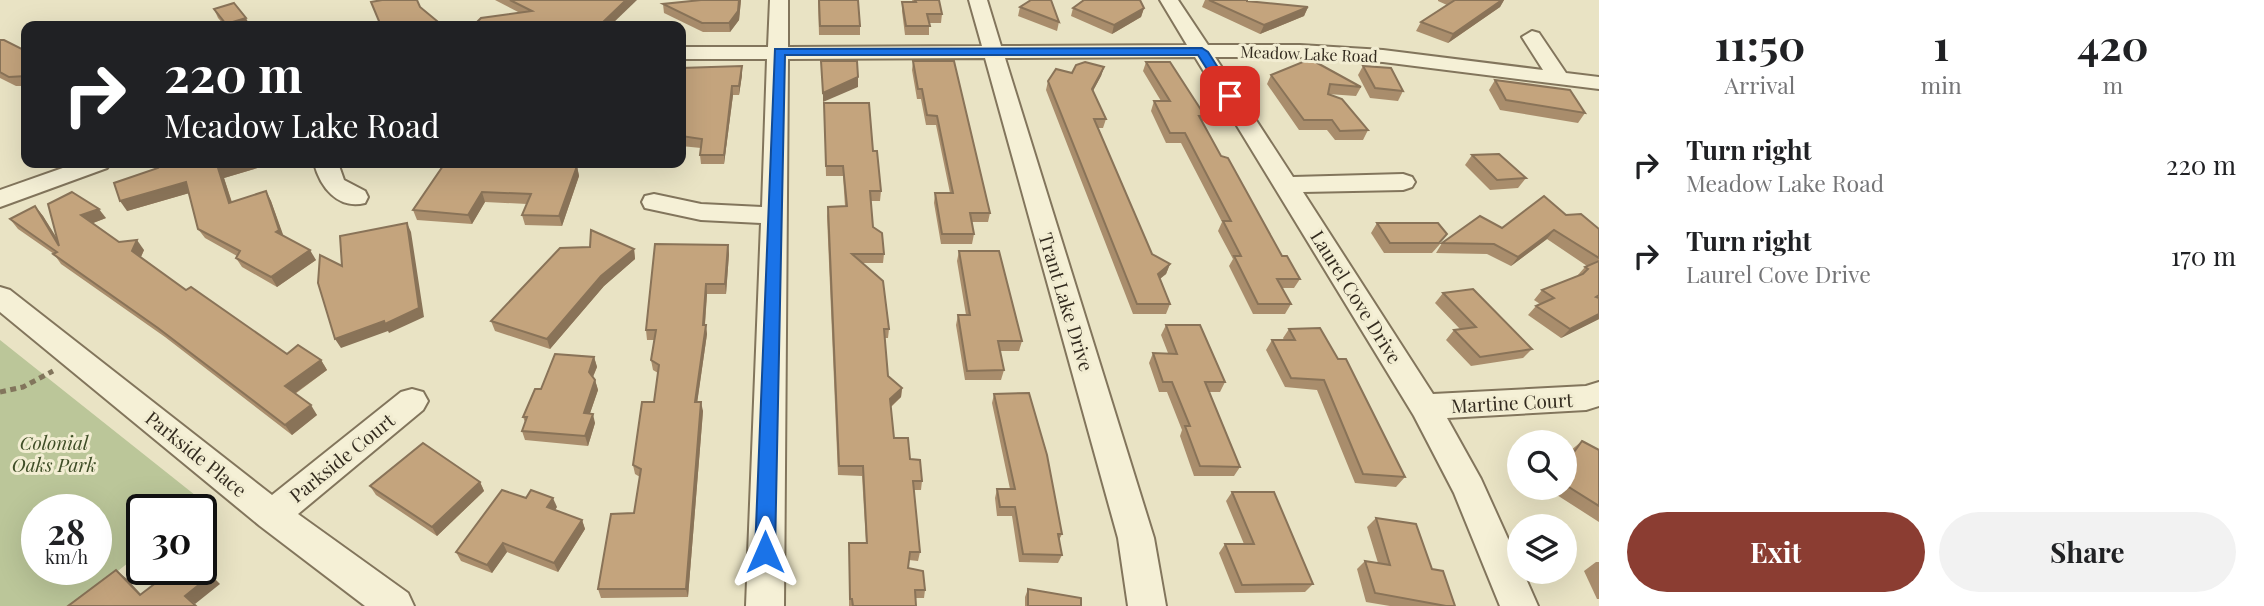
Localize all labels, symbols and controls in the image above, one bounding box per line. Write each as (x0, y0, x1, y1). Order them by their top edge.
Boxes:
text: 11:50 (1715, 16, 1805, 72)
text: 1 (1933, 16, 1949, 72)
text: 420 (2077, 16, 2148, 72)
text: 220 m (164, 40, 303, 105)
street label: Meadow Lake Road (1240, 41, 1378, 66)
icon: right (49, 49, 140, 140)
pin (1200, 66, 1260, 126)
text: Arrival (1724, 69, 1795, 100)
text: min (1921, 69, 1962, 100)
text: m (2103, 69, 2123, 100)
icon: arrive (1211, 77, 1249, 115)
text: Meadow Lake Road (164, 103, 440, 146)
text: Turn right (1686, 132, 1812, 167)
icon: right (1627, 146, 1665, 184)
text: 220 m (2166, 147, 2236, 182)
text: Meadow Lake Road (1686, 167, 1884, 198)
text: Turn right (1686, 223, 1812, 258)
street label: Laurel Cove Drive (1305, 225, 1408, 368)
street label: Trant Lake Drive (1034, 229, 1100, 374)
icon: right (1627, 237, 1665, 275)
text: 170 m (2171, 238, 2236, 273)
text: Laurel Cove Drive (1686, 258, 1871, 289)
street label: Martine Court (1450, 386, 1574, 418)
street label: Parkside Place (141, 404, 253, 502)
street label: Parkside Court (283, 407, 400, 508)
park label: Colonial Oaks Park (12, 429, 96, 477)
map controls (1507, 430, 1577, 584)
button: search (1507, 430, 1577, 500)
speed limit sign: 30 (126, 494, 217, 585)
text: 28 (48, 507, 85, 554)
button: Exit (1627, 512, 1925, 592)
button: Share (1939, 512, 2236, 592)
button: layers (1507, 514, 1577, 584)
position arrow (728, 515, 802, 589)
text: km/h (45, 545, 88, 569)

